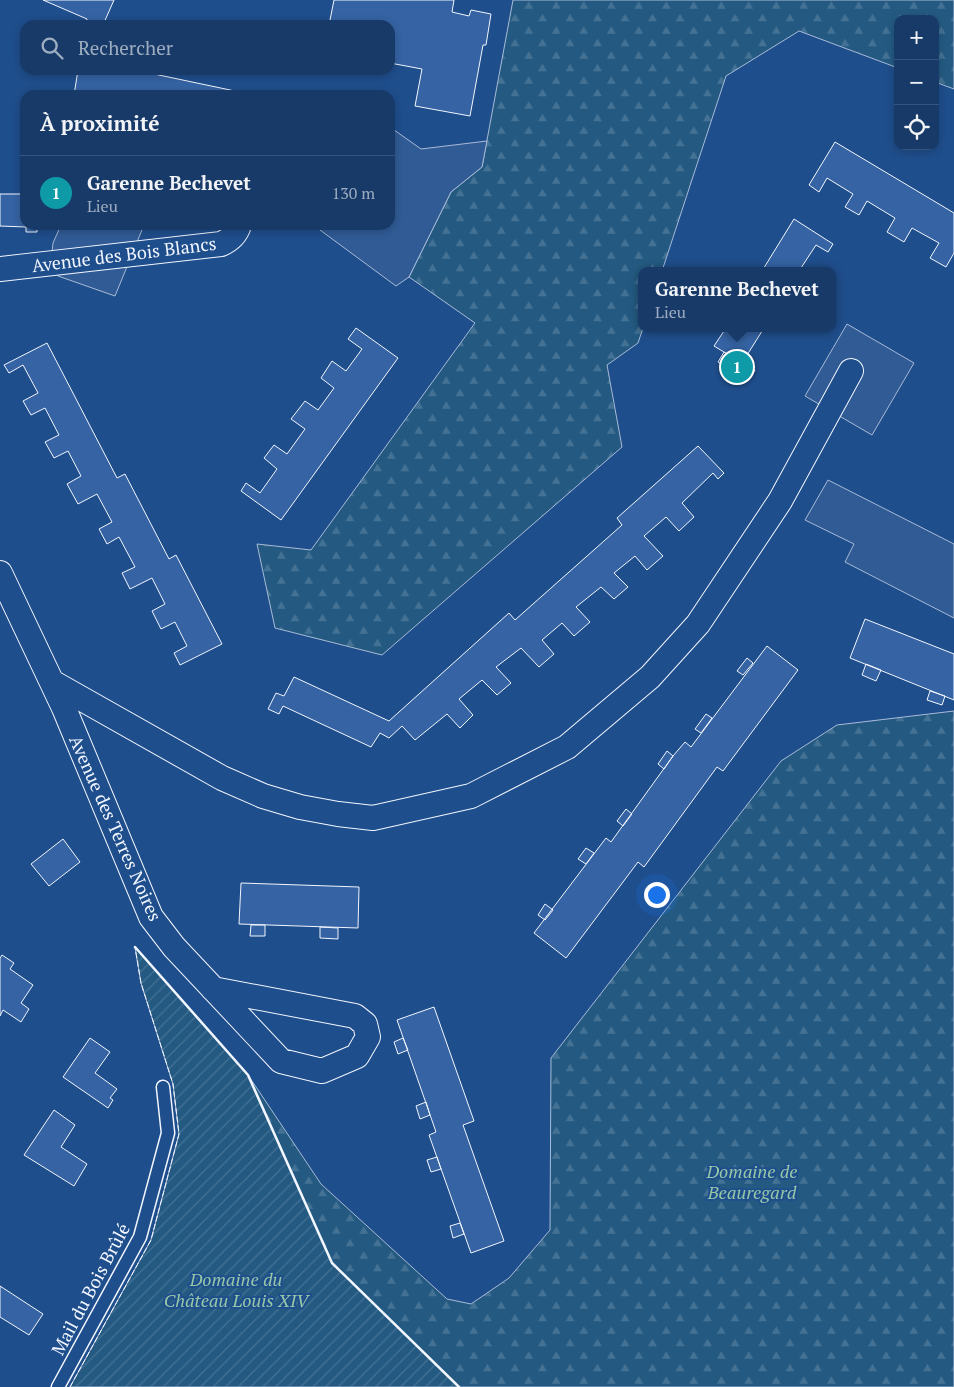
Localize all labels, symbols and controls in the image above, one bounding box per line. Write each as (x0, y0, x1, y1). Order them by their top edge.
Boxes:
map controls (894, 15, 939, 150)
button: + (894, 15, 939, 60)
search box (20, 20, 395, 75)
icon: search (38, 34, 66, 62)
text: Rechercher (78, 35, 173, 60)
button: − (894, 60, 939, 105)
button: locate (894, 105, 939, 150)
text: À proximité (40, 109, 160, 137)
text: Garenne Bechevet (87, 170, 251, 195)
text: 1 (51, 182, 61, 204)
text: 130 m (332, 182, 375, 204)
text: Lieu (87, 195, 118, 217)
street label: Avenue des Bois Blancs (30, 231, 218, 277)
popup (638, 267, 836, 332)
text: Garenne Bechevet (655, 276, 819, 301)
text: Lieu (655, 301, 686, 323)
pin: 1 (721, 348, 753, 386)
street label: Avenue des Terres Noires (64, 731, 168, 925)
your location (644, 882, 670, 908)
park label: Domaine de Beauregard (705, 1159, 798, 1204)
street label: Mail du Bois Brûlé (45, 1219, 135, 1359)
park label: Domaine du Château Louis XIV (164, 1267, 311, 1312)

